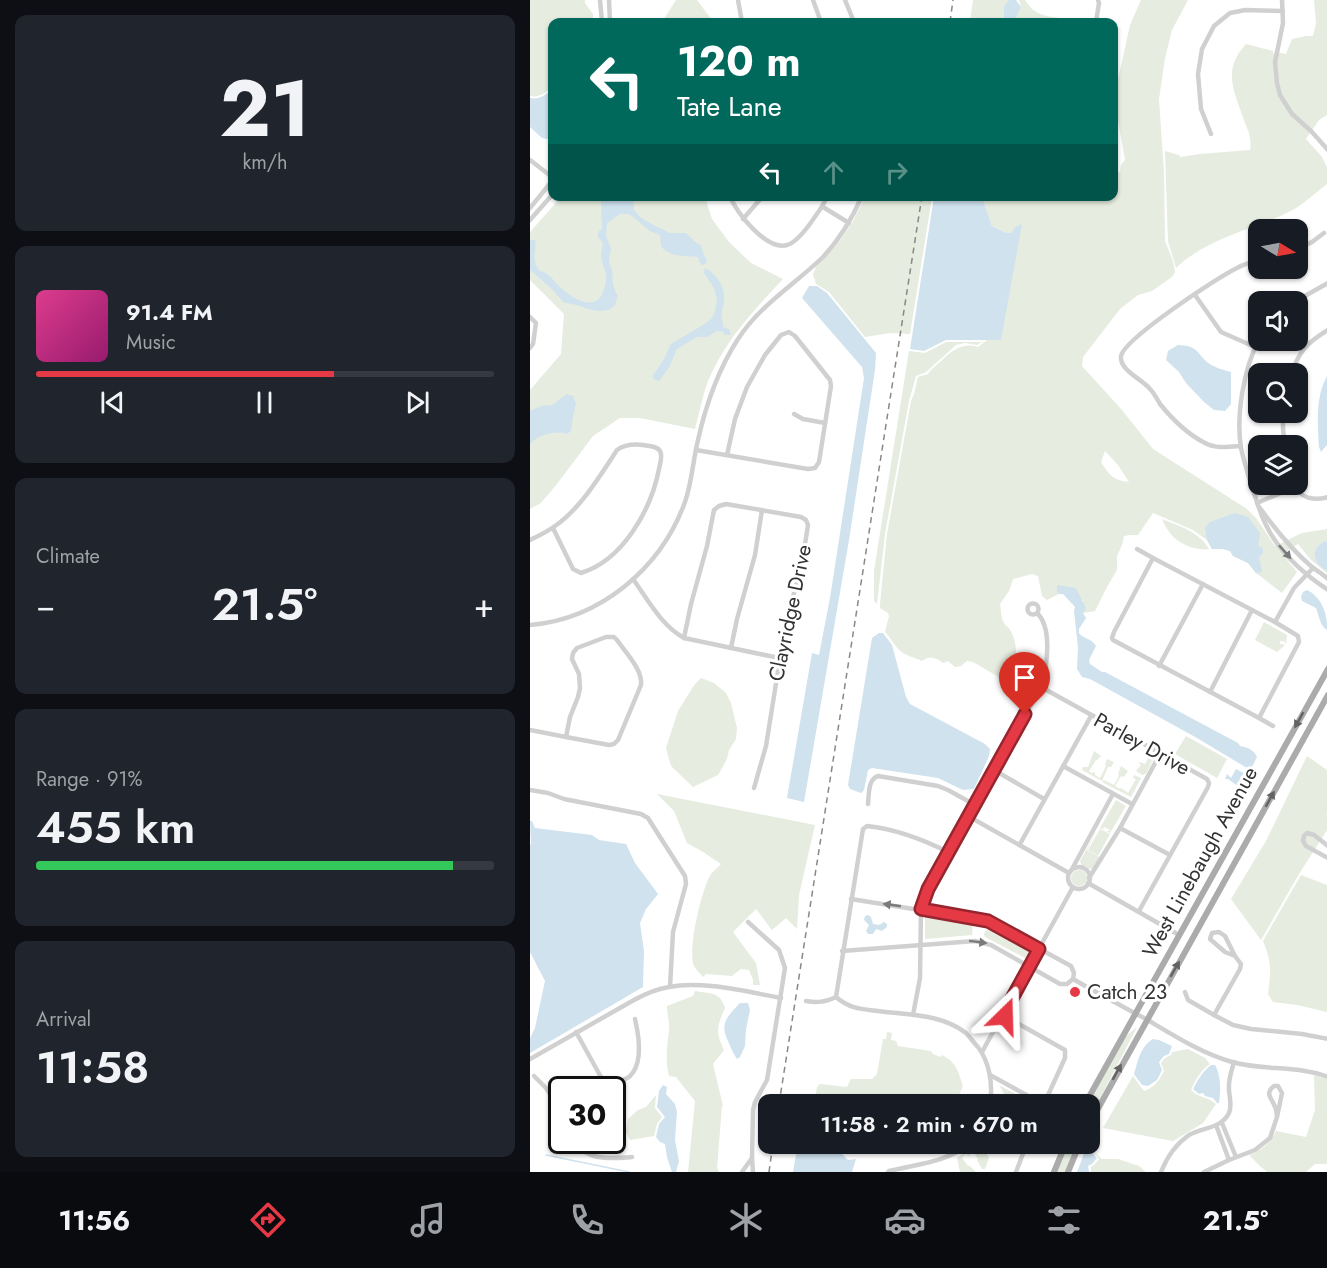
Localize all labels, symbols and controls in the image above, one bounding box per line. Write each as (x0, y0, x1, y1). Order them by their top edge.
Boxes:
text: 120 m (677, 31, 801, 92)
icon: left (578, 42, 656, 120)
text: 21 (220, 53, 310, 165)
text: Tate Lane (677, 87, 782, 126)
text: km/h (242, 148, 288, 177)
icon: left (754, 156, 787, 189)
icon: ahead (817, 156, 850, 189)
icon: right (880, 156, 913, 189)
north arrow (1248, 219, 1308, 279)
map controls (1248, 219, 1308, 495)
button: sound (1248, 291, 1308, 351)
text: 91.4 FM (126, 296, 213, 328)
text: Music (126, 328, 176, 357)
button: search (1248, 363, 1308, 423)
icon: previous (96, 386, 129, 419)
icon: pause (248, 386, 281, 419)
icon: next (401, 386, 434, 419)
button: layers (1248, 435, 1308, 495)
text: Climate (36, 542, 100, 571)
street label: Clayridge Drive (761, 542, 819, 684)
one-way arrow (1278, 544, 1291, 559)
text: 21.5° (212, 572, 317, 637)
text: − (36, 582, 55, 629)
text: + (474, 582, 494, 629)
pin (999, 652, 1050, 714)
icon: arrive (1008, 661, 1041, 694)
street label: Parley Drive (1088, 705, 1196, 783)
one-way arrow (1294, 711, 1304, 728)
street label: West Linebaugh Avenue (1135, 761, 1265, 963)
text: Range · 91% (36, 765, 143, 794)
one-way arrow (1265, 790, 1275, 807)
text: 455 km (36, 795, 195, 860)
one-way arrow (882, 900, 901, 909)
one-way arrow (968, 938, 987, 947)
one-way arrow (1170, 960, 1180, 977)
place label: Catch 23 (1087, 977, 1167, 1007)
position arrow (973, 984, 1037, 1048)
marker: Catch 23 (1068, 985, 1082, 999)
text: Arrival (36, 1005, 91, 1034)
text: 11:58 (36, 1035, 149, 1100)
one-way arrow (1112, 1063, 1122, 1080)
speed limit sign: 30 (548, 1076, 626, 1154)
text: 11:58 · 2 min · 670 m (820, 1108, 1038, 1140)
icon: directions (247, 1199, 289, 1241)
icon: music (407, 1199, 449, 1241)
icon: phone (566, 1199, 608, 1241)
icon: climate (725, 1199, 767, 1241)
icon: car (884, 1199, 926, 1241)
icon: filters (1043, 1199, 1085, 1241)
text: 11:56 (59, 1201, 130, 1240)
text: 21.5° (1203, 1201, 1268, 1240)

